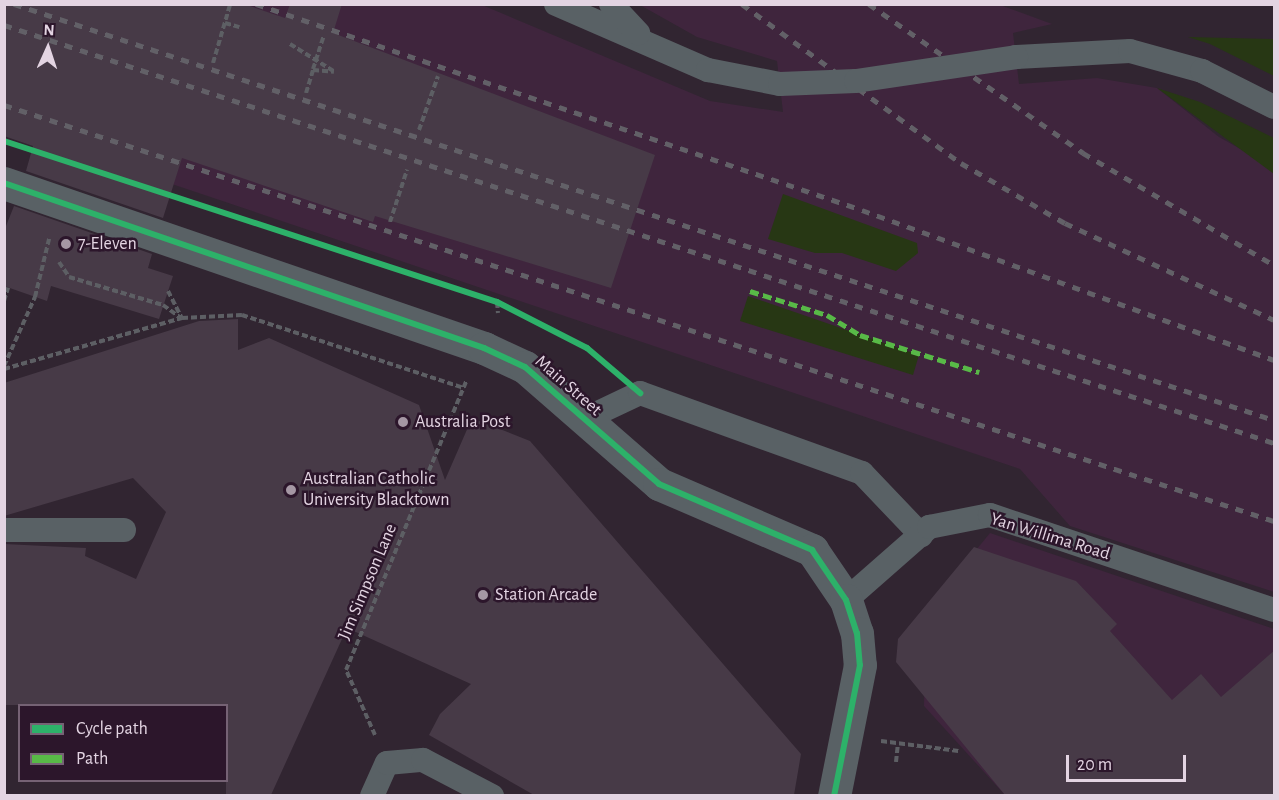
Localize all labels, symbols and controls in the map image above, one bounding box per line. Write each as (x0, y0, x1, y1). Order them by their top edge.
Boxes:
north arrow (18, 18, 78, 78)
text: N (43, 22, 55, 38)
place label: 7-Eleven (78, 233, 137, 255)
marker: 7-Eleven (59, 237, 73, 251)
street label: Main Street (530, 351, 606, 421)
place label: Australia Post (415, 411, 511, 433)
marker: Australia Post (396, 415, 410, 429)
place label: Australian Catholic University Blacktown (303, 469, 449, 512)
marker: Australian Catholic University Blacktown (284, 483, 298, 497)
street label: Yan Willima Road (988, 509, 1112, 565)
street label: Jim Simpson Lane (334, 520, 402, 644)
place label: Station Arcade (495, 584, 597, 606)
marker: Station Arcade (476, 588, 490, 602)
legend (18, 704, 228, 782)
text: Cycle path (76, 720, 148, 738)
scale bar (1069, 743, 1189, 781)
text: Path (76, 750, 108, 768)
text: 20 m (1077, 756, 1112, 774)

